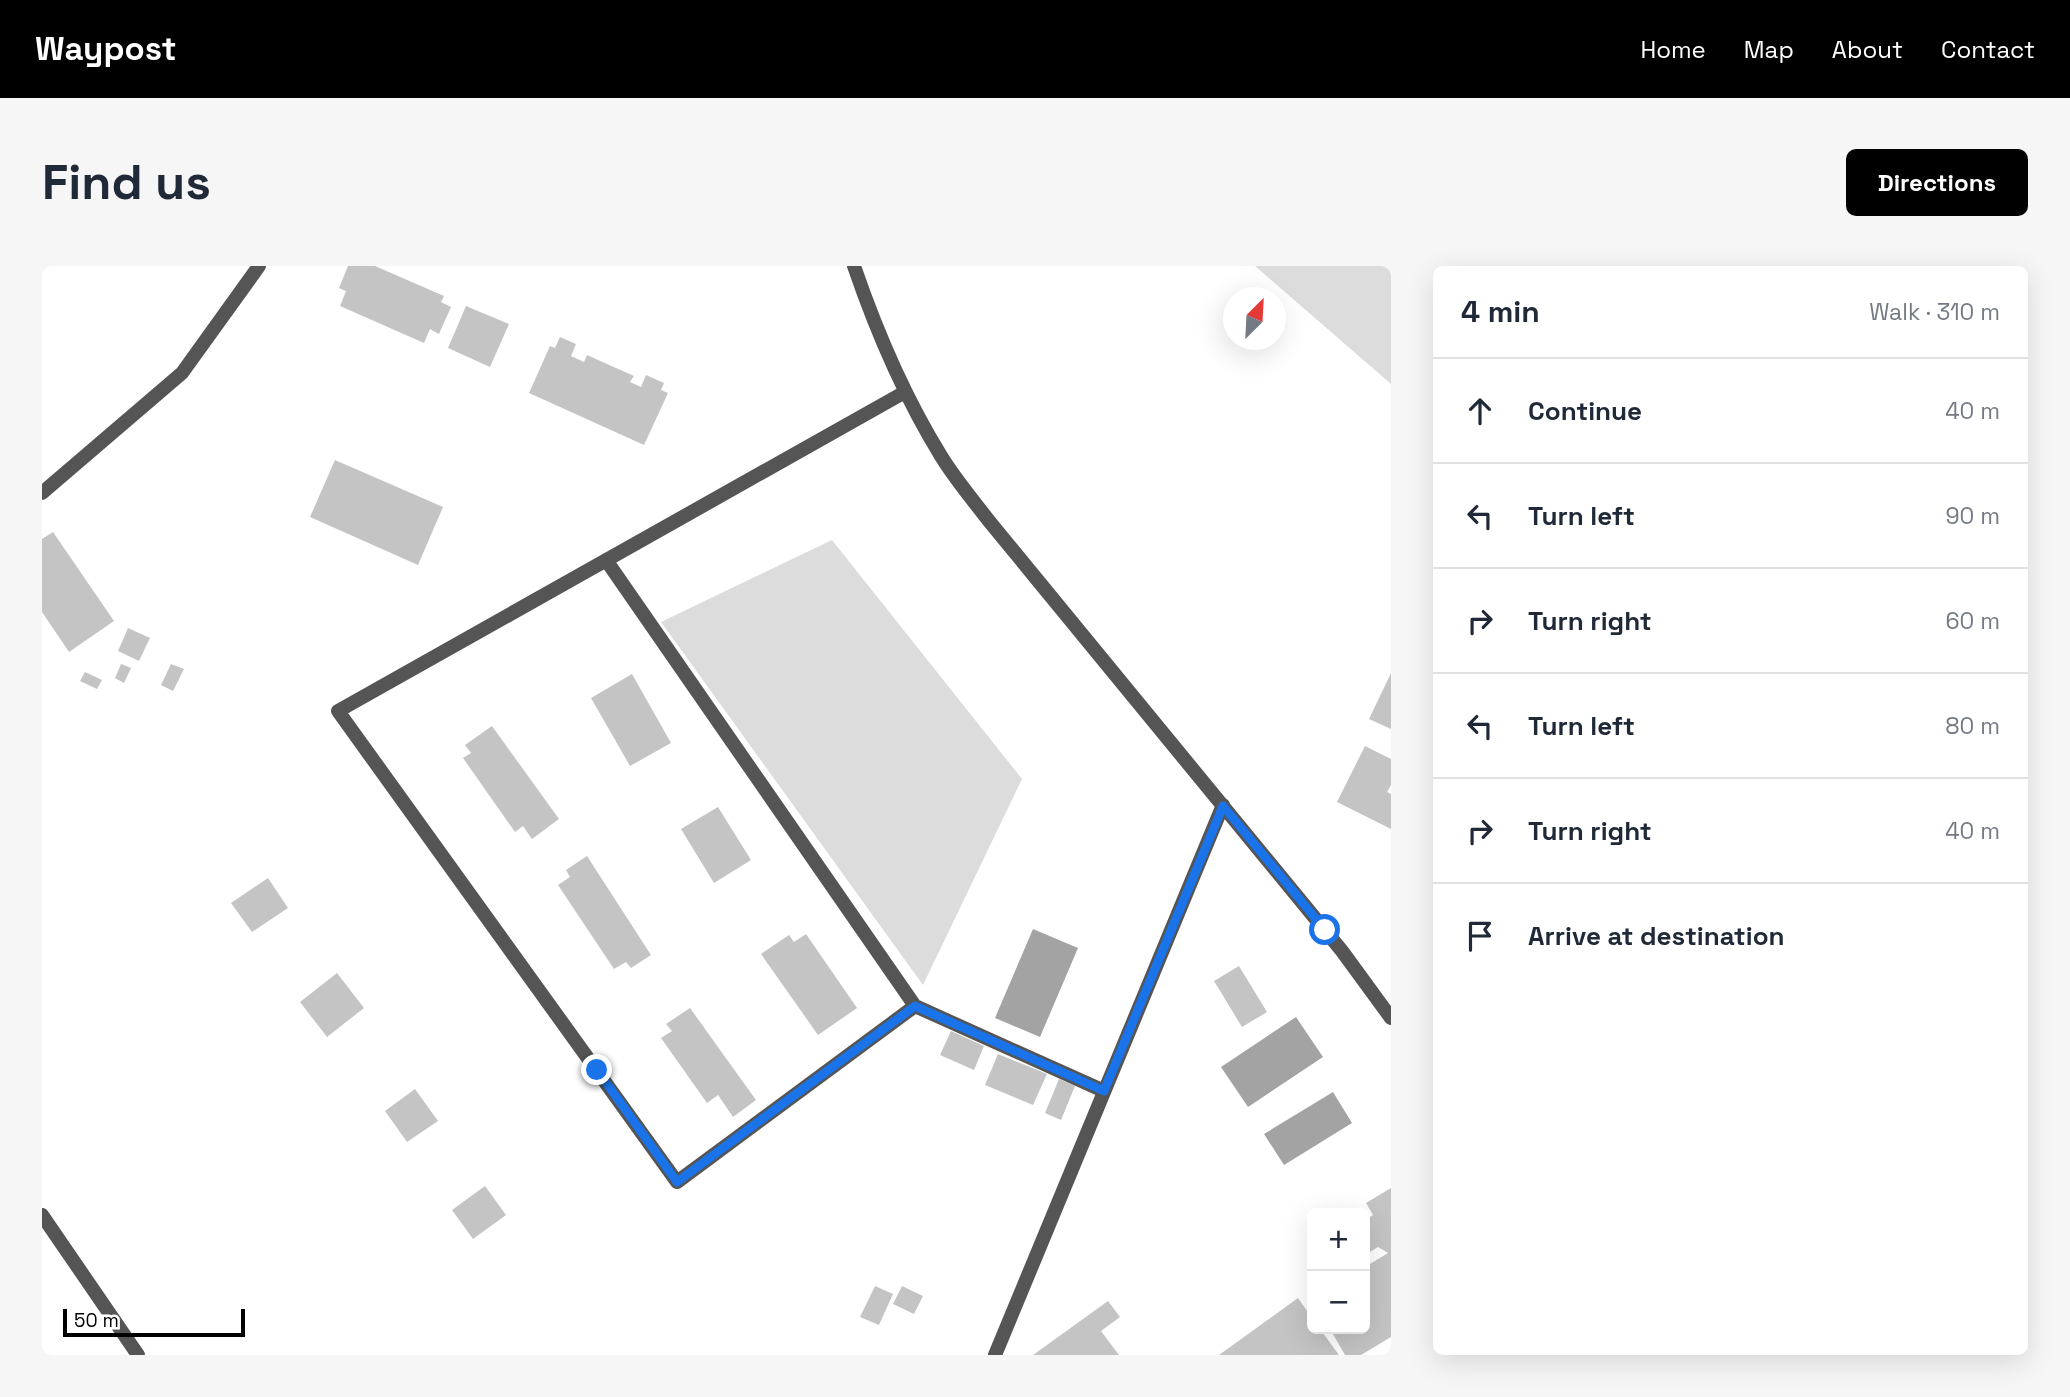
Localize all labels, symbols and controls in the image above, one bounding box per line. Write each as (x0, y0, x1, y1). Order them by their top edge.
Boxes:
text: Waypost (35, 28, 177, 70)
text: Home (1640, 34, 1706, 65)
text: Map (1744, 34, 1794, 65)
text: About (1832, 34, 1903, 65)
text: Contact (1941, 34, 2035, 65)
button: Directions (1846, 149, 2028, 216)
text: Find us (42, 151, 211, 213)
north arrow (1223, 287, 1286, 350)
text: 4 min (1461, 292, 1540, 331)
text: Walk · 310 m (1869, 297, 2000, 327)
icon: ahead (1461, 392, 1499, 430)
text: Continue (1528, 394, 1642, 428)
text: 40 m (1945, 396, 2000, 426)
icon: left (1461, 497, 1499, 535)
text: Turn left (1528, 499, 1635, 533)
text: 90 m (1945, 501, 2000, 531)
icon: right (1461, 602, 1499, 640)
text: Turn right (1528, 604, 1652, 638)
text: 60 m (1945, 606, 2000, 636)
icon: left (1461, 707, 1499, 745)
text: Turn left (1528, 709, 1635, 743)
text: 80 m (1945, 711, 2000, 741)
icon: right (1461, 812, 1499, 850)
text: Turn right (1528, 814, 1652, 848)
text: 40 m (1945, 816, 2000, 846)
route start (1309, 914, 1340, 945)
icon: arrive (1461, 917, 1499, 955)
text: Arrive at destination (1528, 919, 1785, 953)
route end (581, 1054, 612, 1085)
map controls (1307, 1208, 1370, 1334)
button: + (1307, 1208, 1370, 1271)
button: − (1307, 1271, 1370, 1334)
scale bar (63, 1306, 245, 1338)
text: 50 m (74, 1308, 119, 1333)

